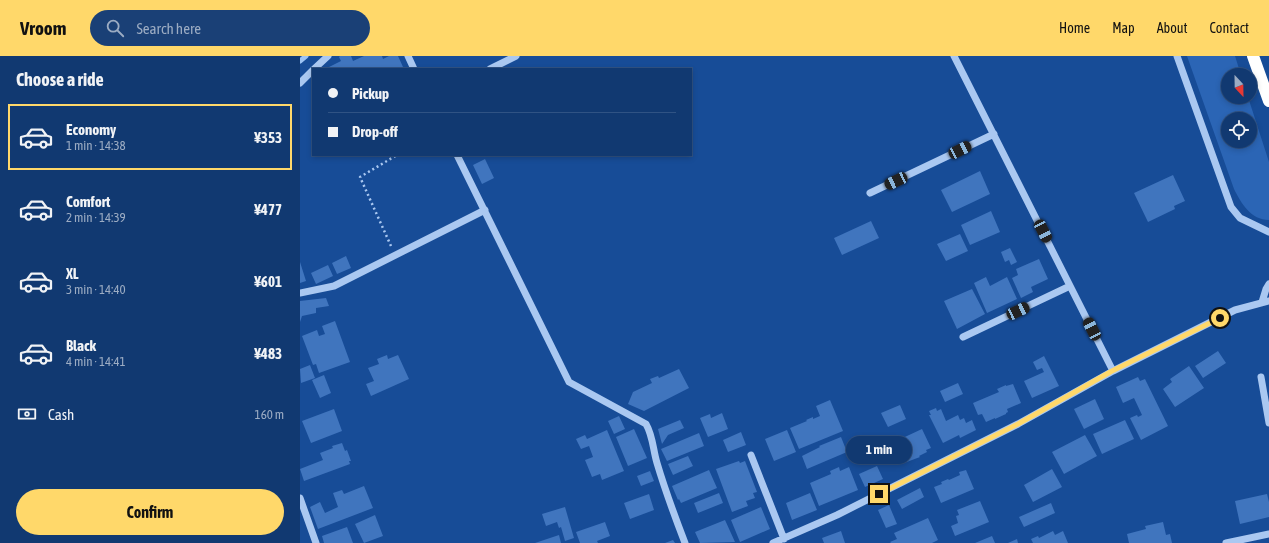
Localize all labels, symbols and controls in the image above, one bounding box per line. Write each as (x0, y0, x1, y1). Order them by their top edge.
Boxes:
search box (90, 10, 370, 46)
text: Vroom (20, 17, 66, 39)
icon: search (104, 17, 126, 39)
text: Search here (136, 20, 201, 37)
text: Home (1059, 20, 1090, 36)
text: Map (1112, 20, 1135, 36)
text: About (1157, 20, 1188, 36)
text: Contact (1210, 20, 1249, 36)
north arrow (1221, 68, 1257, 104)
map controls (1221, 68, 1257, 148)
text: Choose a ride (16, 69, 104, 90)
text: Pickup (352, 85, 389, 102)
button: locate (1221, 112, 1257, 148)
icon: car (18, 119, 54, 155)
text: Economy (66, 121, 116, 138)
text: Drop-off (352, 123, 398, 140)
text: ¥353 (254, 129, 282, 146)
text: 1 min · 14:38 (66, 138, 126, 153)
car (947, 139, 973, 161)
car (883, 170, 909, 192)
icon: car (18, 191, 54, 227)
text: Comfort (66, 193, 110, 210)
text: ¥477 (254, 201, 282, 218)
text: 2 min · 14:39 (66, 210, 126, 225)
car (1032, 218, 1054, 244)
icon: car (18, 263, 54, 299)
text: XL (66, 265, 79, 282)
text: ¥601 (254, 273, 282, 290)
text: 3 min · 14:40 (66, 282, 126, 297)
car (1005, 300, 1031, 322)
route start (1211, 309, 1229, 327)
car (1081, 316, 1103, 342)
icon: car (18, 335, 54, 371)
text: Black (66, 337, 96, 354)
text: ¥483 (254, 345, 282, 362)
text: 4 min · 14:41 (66, 354, 126, 369)
icon: cash (16, 403, 38, 425)
text: Cash (48, 406, 74, 423)
text: 160 m (255, 407, 284, 422)
callout: 1 min (846, 436, 912, 464)
text: 1 min (866, 442, 892, 457)
route end (870, 485, 888, 503)
button: Confirm (16, 489, 284, 535)

